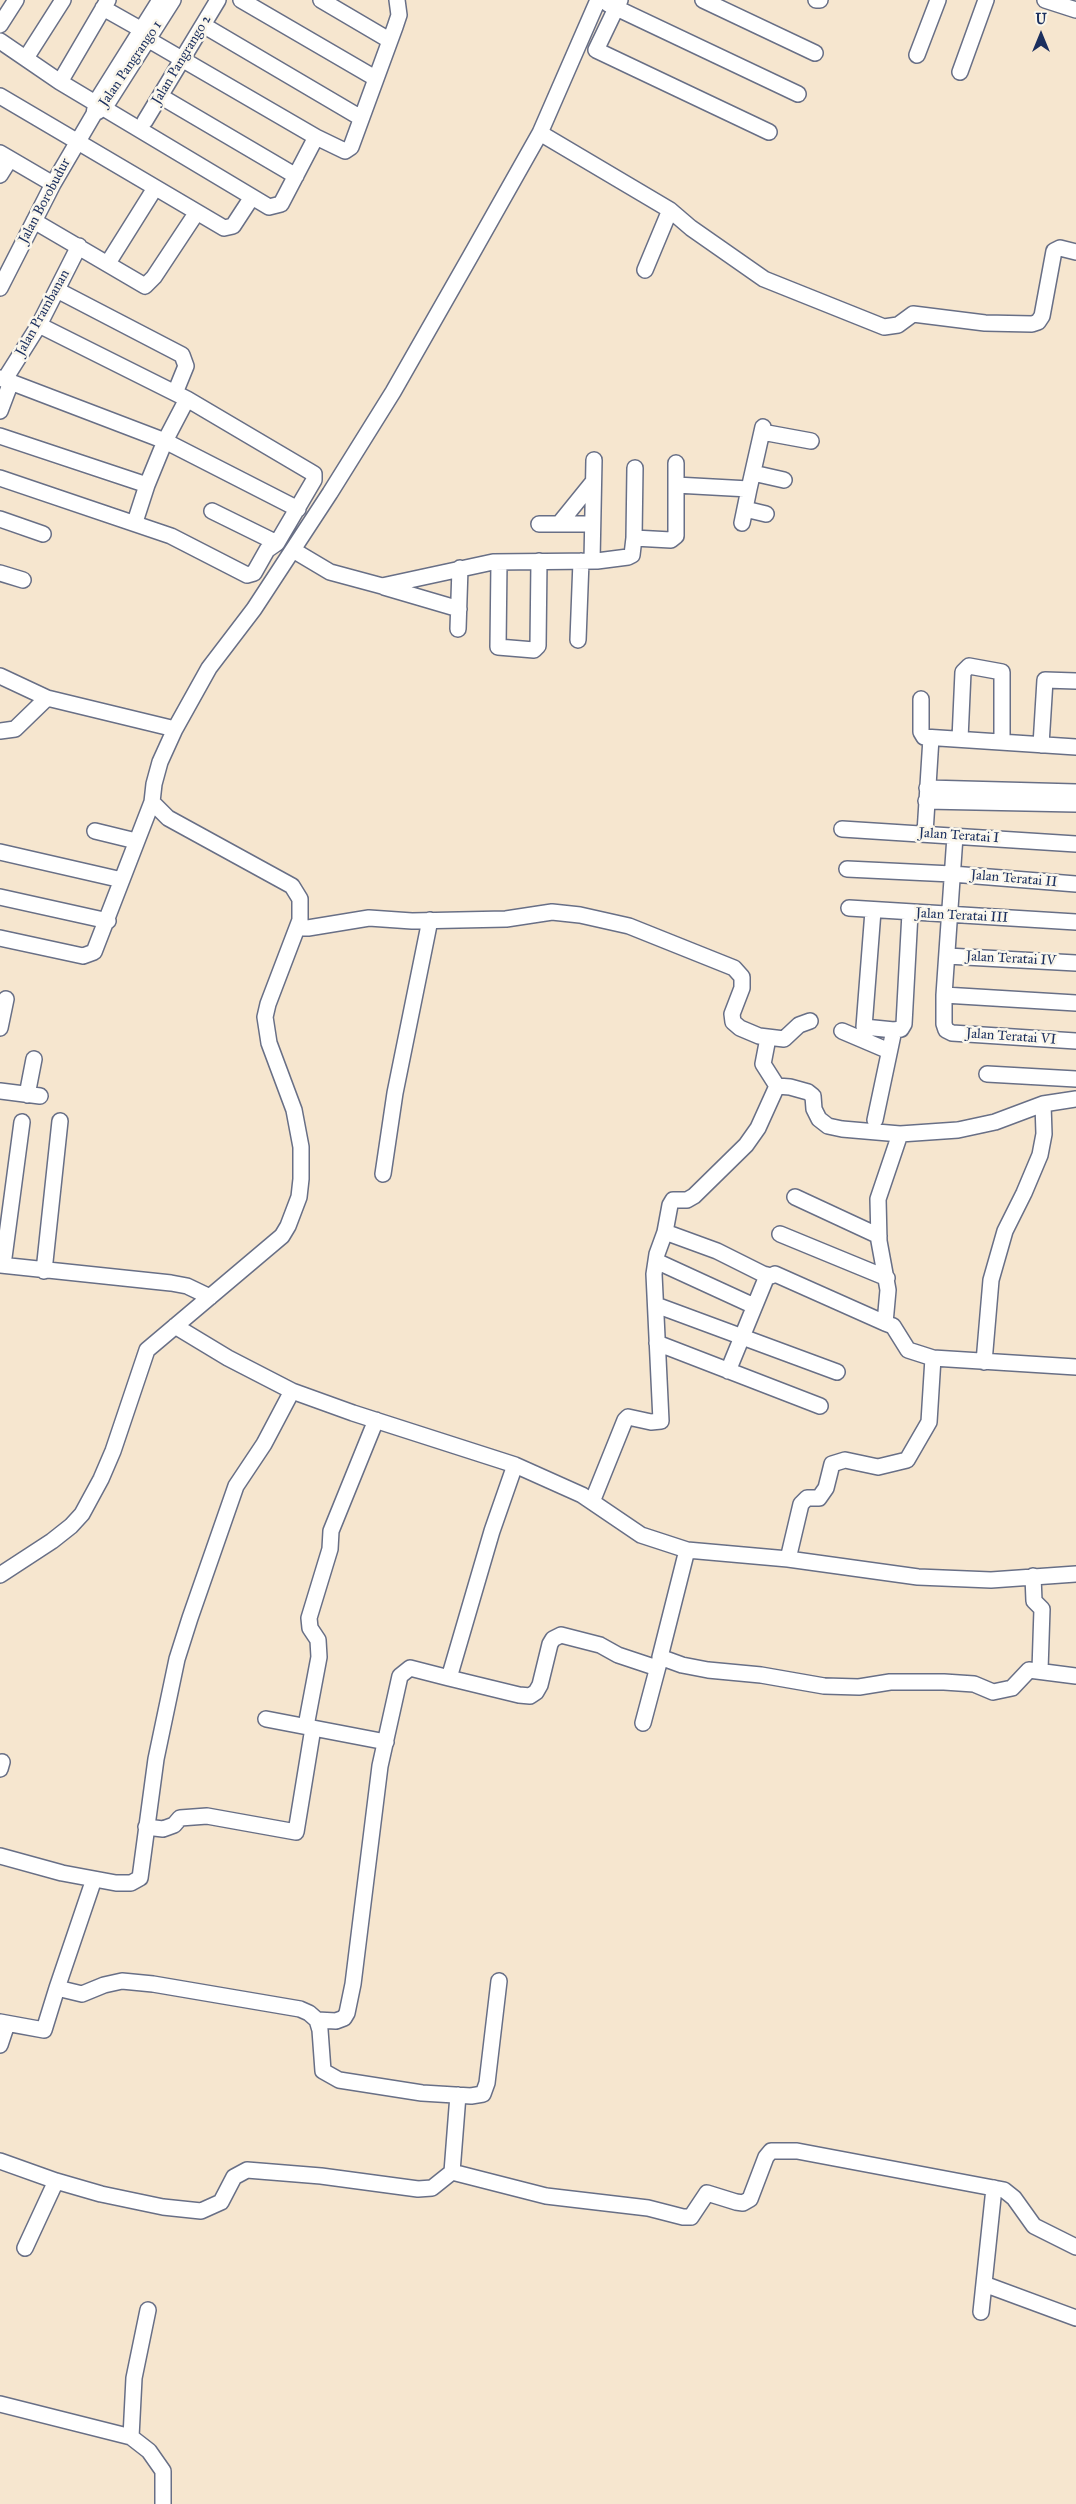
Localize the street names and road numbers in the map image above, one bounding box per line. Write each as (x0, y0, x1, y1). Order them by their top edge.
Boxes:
street label: Jalan Pangrango 2 (149, 12, 215, 108)
street label: Jalan Pangrango 1 (96, 18, 166, 110)
street label: Jalan Borobudur (15, 155, 75, 247)
street label: Jalan Prambanan (12, 267, 74, 359)
street label: Jalan Teratai I (918, 825, 1000, 847)
street label: Jalan Teratai II (970, 867, 1058, 891)
street label: Jalan Teratai III (915, 905, 1009, 927)
street label: Jalan Teratai IV (965, 948, 1057, 970)
street label: Jalan Teratai VI (965, 1025, 1057, 1049)

